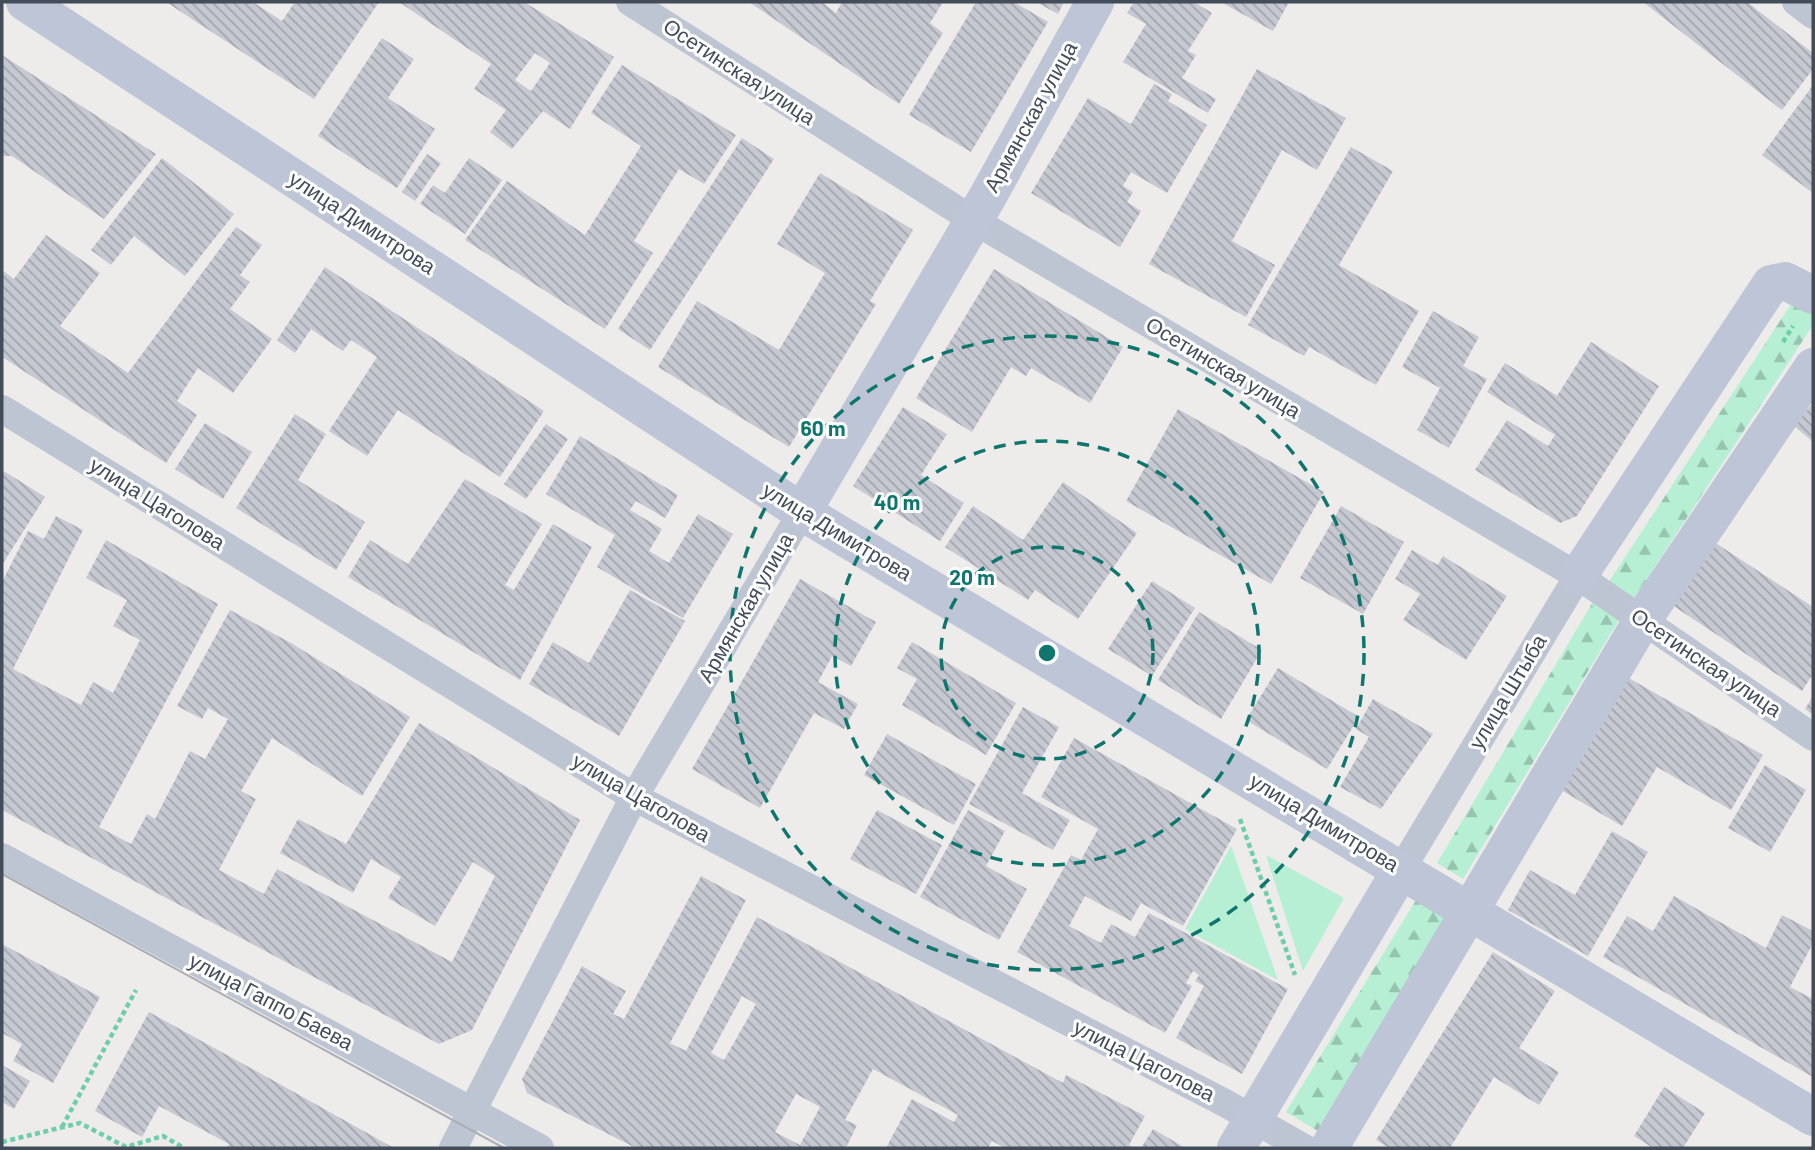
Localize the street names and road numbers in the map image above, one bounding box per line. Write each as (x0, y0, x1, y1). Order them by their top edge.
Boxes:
street label: Осетинская улица (659, 12, 821, 129)
street label: Армянская улица (978, 36, 1082, 196)
street label: улица Димитрова (285, 165, 441, 279)
street label: Осетинская улица (1142, 311, 1306, 423)
street label: улица Цаголова (86, 451, 230, 555)
street label: улица Димитрова (759, 476, 917, 585)
street label: Армянская улица (692, 528, 798, 686)
street label: Осетинская улица (1627, 602, 1787, 721)
street label: улица Штыба (1463, 629, 1551, 753)
street label: улица Цаголова (568, 747, 715, 846)
street label: улица Димитрова (1246, 767, 1404, 876)
street label: улица Гаппо Баева (185, 947, 358, 1055)
street label: улица Цаголова (1070, 1013, 1220, 1106)

